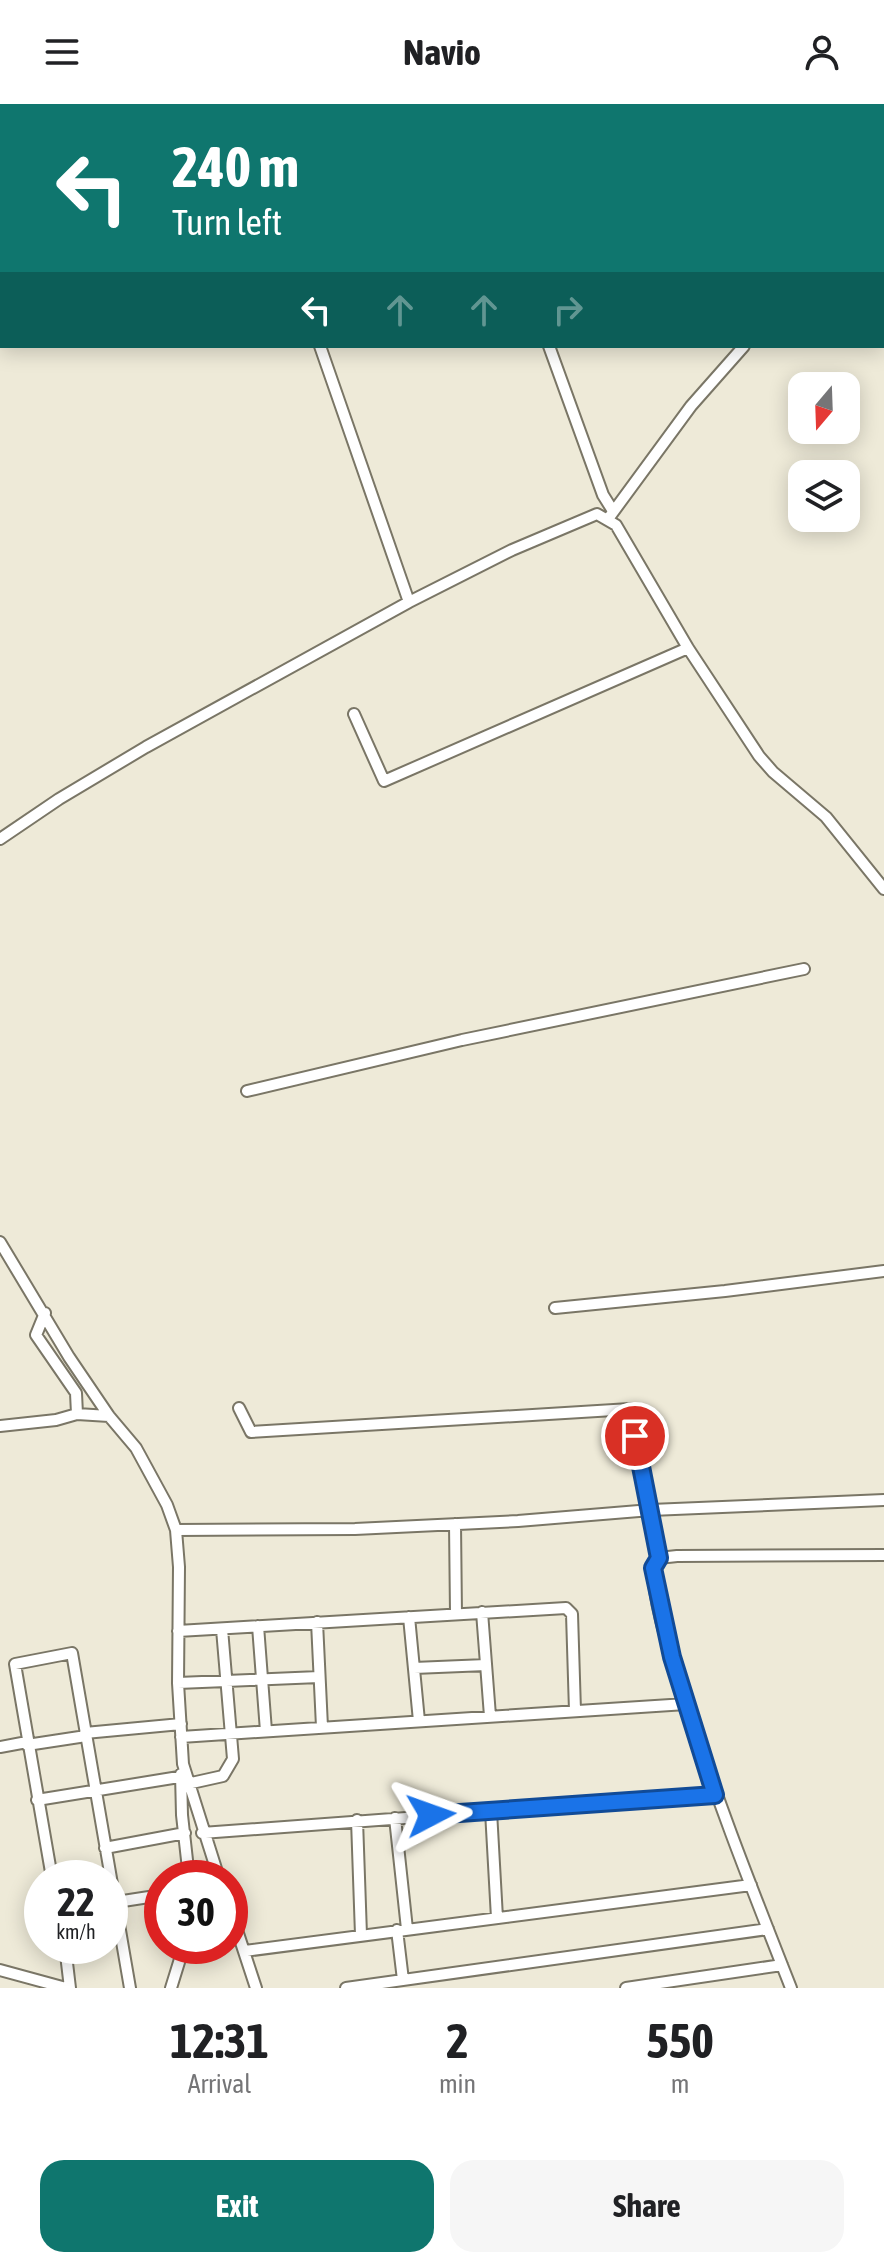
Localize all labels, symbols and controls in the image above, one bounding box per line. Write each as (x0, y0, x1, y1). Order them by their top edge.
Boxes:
icon: menu (40, 30, 84, 74)
icon: person (800, 30, 844, 74)
text: Navio (403, 31, 481, 73)
text: 240 m (172, 135, 299, 199)
icon: left (40, 136, 144, 240)
text: Turn left (172, 201, 282, 243)
icon: left (294, 288, 338, 332)
icon: ahead (378, 288, 422, 332)
icon: ahead (462, 288, 506, 332)
icon: right (546, 288, 590, 332)
north arrow (788, 372, 860, 444)
map controls (788, 372, 860, 532)
button: layers (788, 460, 860, 532)
pin (601, 1402, 669, 1470)
icon: arrive (613, 1414, 657, 1458)
position arrow (389, 1773, 473, 1857)
speed limit sign: 30 (144, 1860, 248, 1964)
text: 22 (57, 1879, 95, 1924)
text: km/h (56, 1920, 96, 1943)
text: 12:31 (170, 2013, 269, 2068)
text: 2 (446, 2013, 469, 2068)
text: 550 (646, 2013, 714, 2068)
text: Arrival (188, 2069, 251, 2099)
text: min (439, 2069, 476, 2099)
text: m (671, 2069, 689, 2099)
button: Exit (40, 2160, 434, 2252)
button: Share (450, 2160, 844, 2252)

